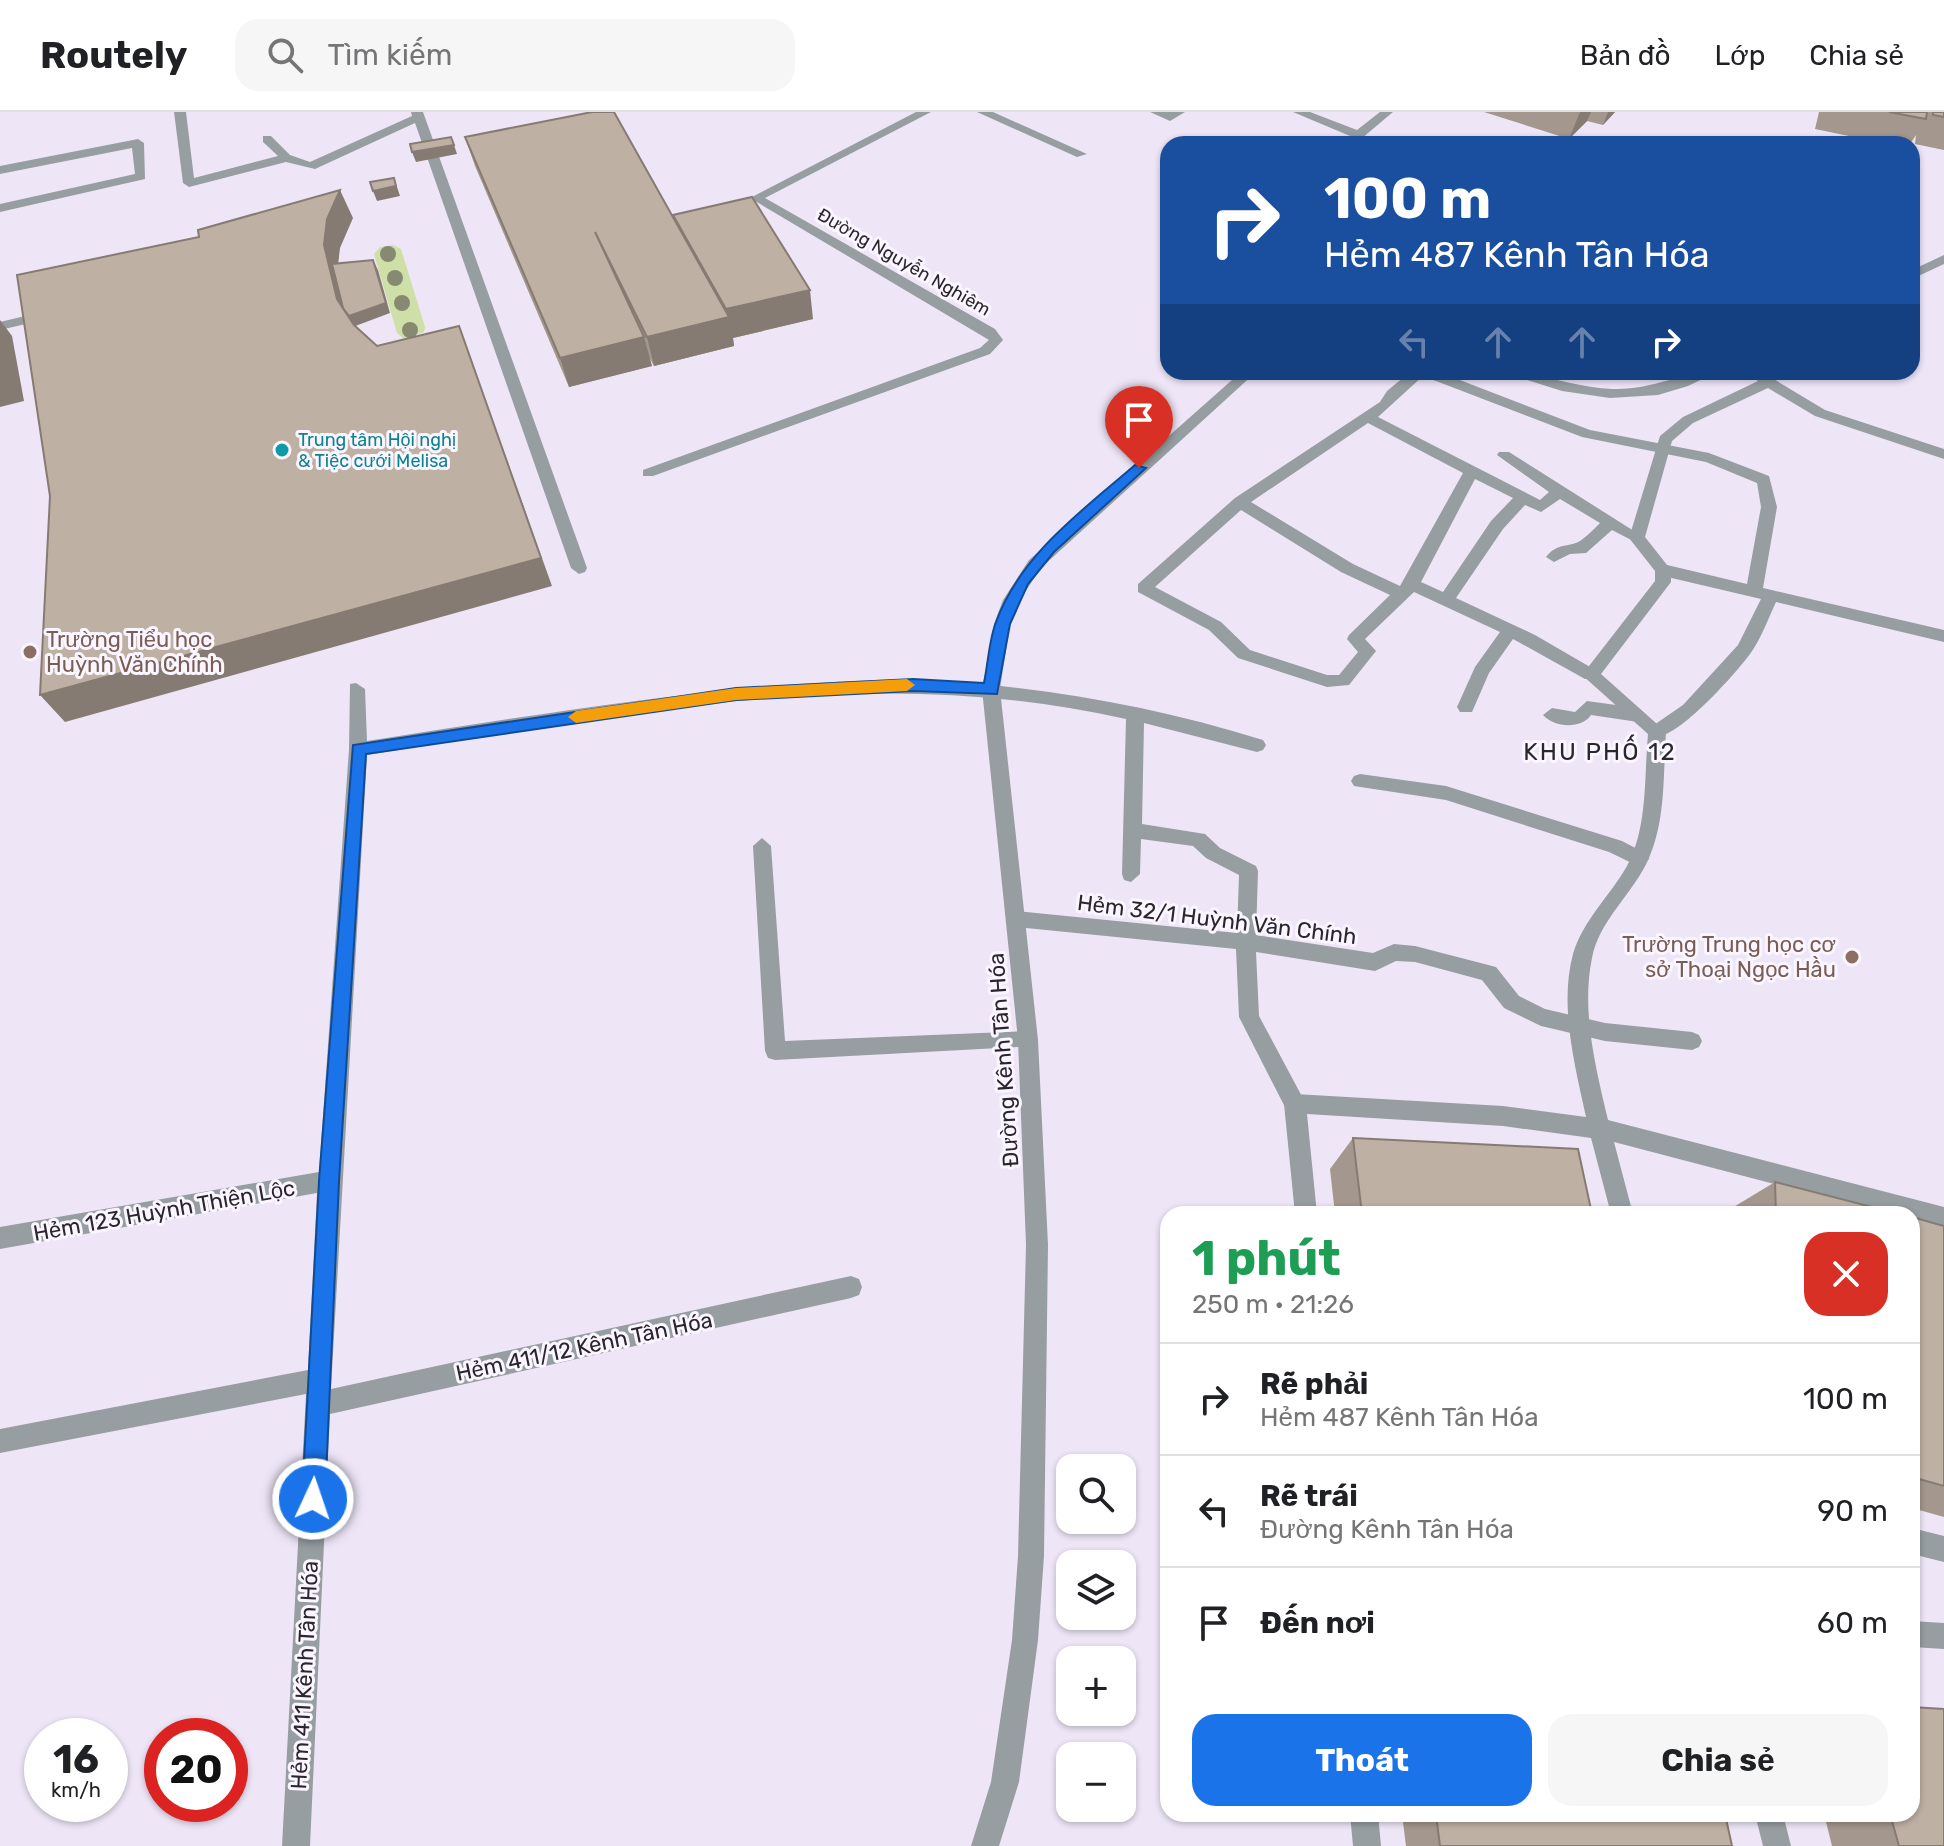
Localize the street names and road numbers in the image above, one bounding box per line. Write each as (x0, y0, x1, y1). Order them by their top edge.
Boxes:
street label: Đường Nguyễn Nghiêm (814, 203, 995, 321)
street label: Hẻm 32/1 Huỳnh Văn Chính (1076, 889, 1358, 950)
street label: Đường Kênh Tân Hóa (983, 952, 1024, 1168)
street label: Hẻm 123 Huỳnh Thiện Lộc (31, 1174, 297, 1247)
street label: Hẻm 411/12 Kênh Tân Hóa (453, 1306, 715, 1387)
street label: Hẻm 411 Kênh Tân Hóa (285, 1560, 324, 1790)

